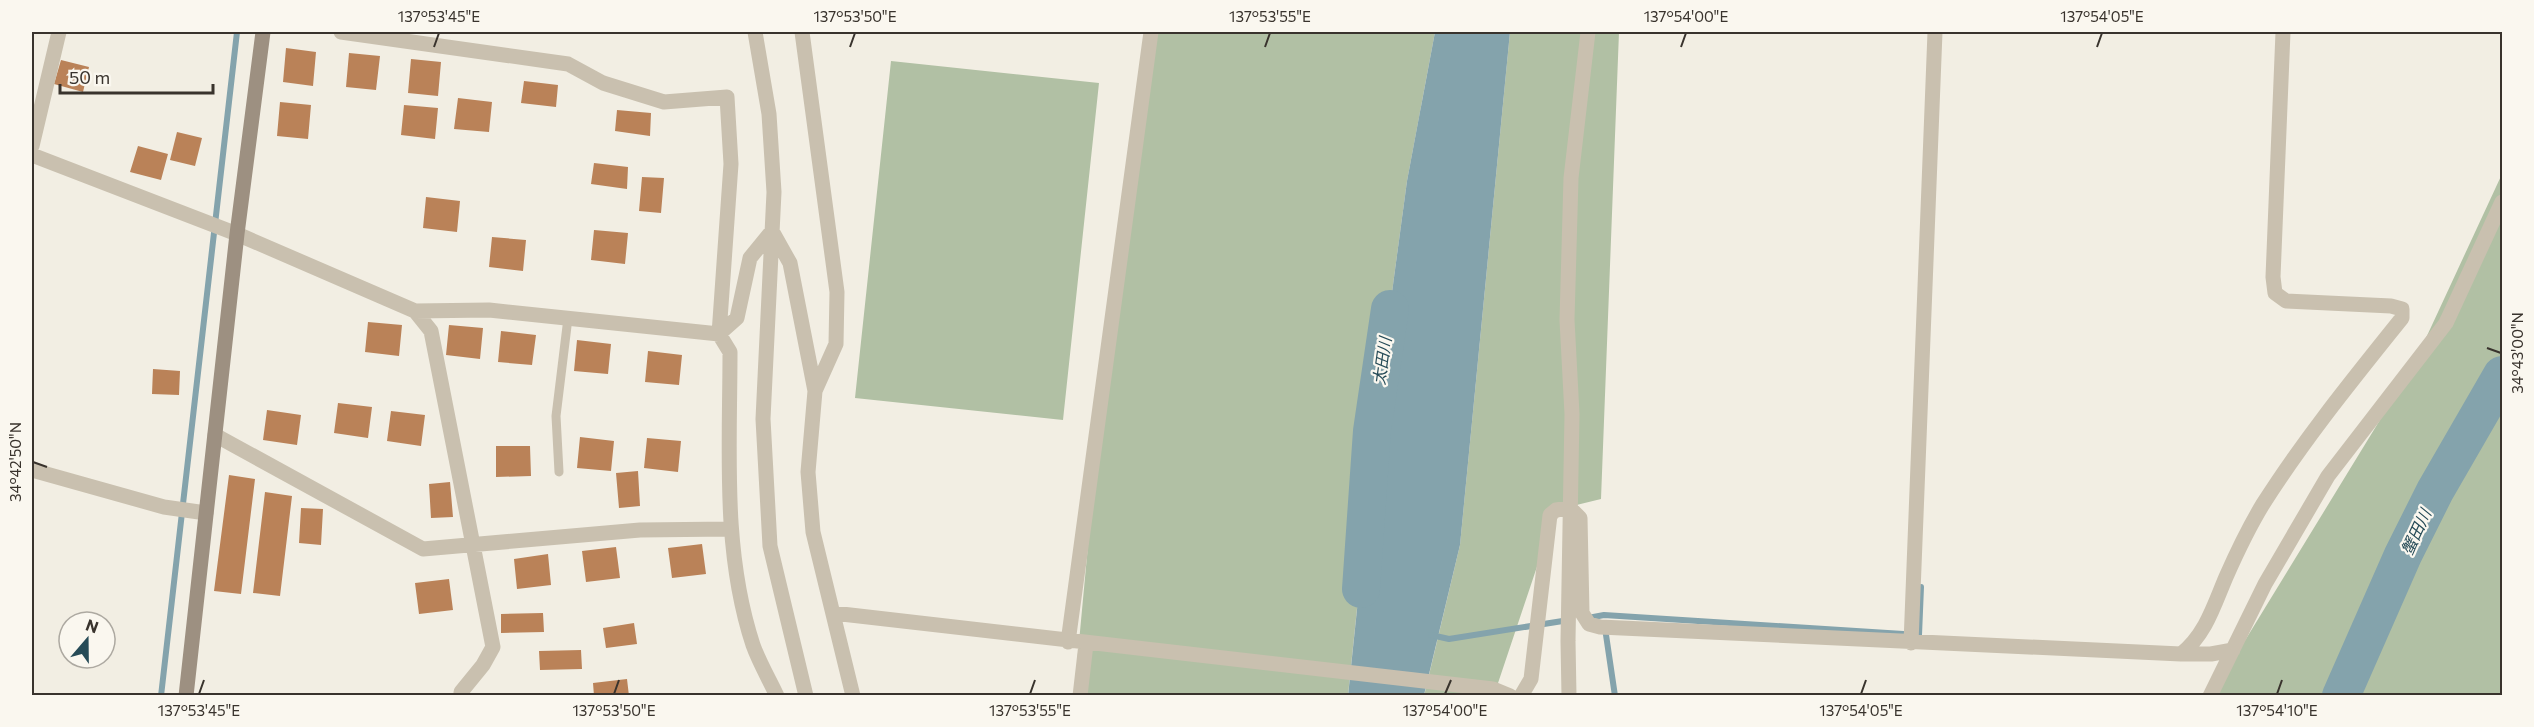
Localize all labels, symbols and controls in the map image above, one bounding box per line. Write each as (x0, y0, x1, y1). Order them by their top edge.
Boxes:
text: 137°53'45"E (398, 7, 480, 25)
text: 137°53'50"E (813, 7, 897, 25)
text: 137°53'55"E (1229, 7, 1311, 25)
text: 137°54'00"E (1644, 7, 1728, 25)
text: 137°54'05"E (2060, 7, 2144, 25)
scale bar (60, 57, 213, 95)
text: 50 m (69, 66, 110, 88)
text: 34°43'00"N (2508, 312, 2526, 394)
water label: 太田川 (1369, 334, 1395, 386)
text: 34°42'50"N (6, 422, 24, 502)
water label: 蟹田川 (2397, 504, 2435, 558)
north arrow (57, 610, 117, 670)
text: N (83, 614, 101, 636)
text: 137°53'45"E (158, 701, 240, 719)
text: 137°53'50"E (572, 701, 656, 719)
text: 137°53'55"E (989, 701, 1071, 719)
text: 137°54'00"E (1403, 701, 1487, 719)
text: 137°54'05"E (1819, 701, 1903, 719)
text: 137°54'10"E (2236, 701, 2318, 719)

